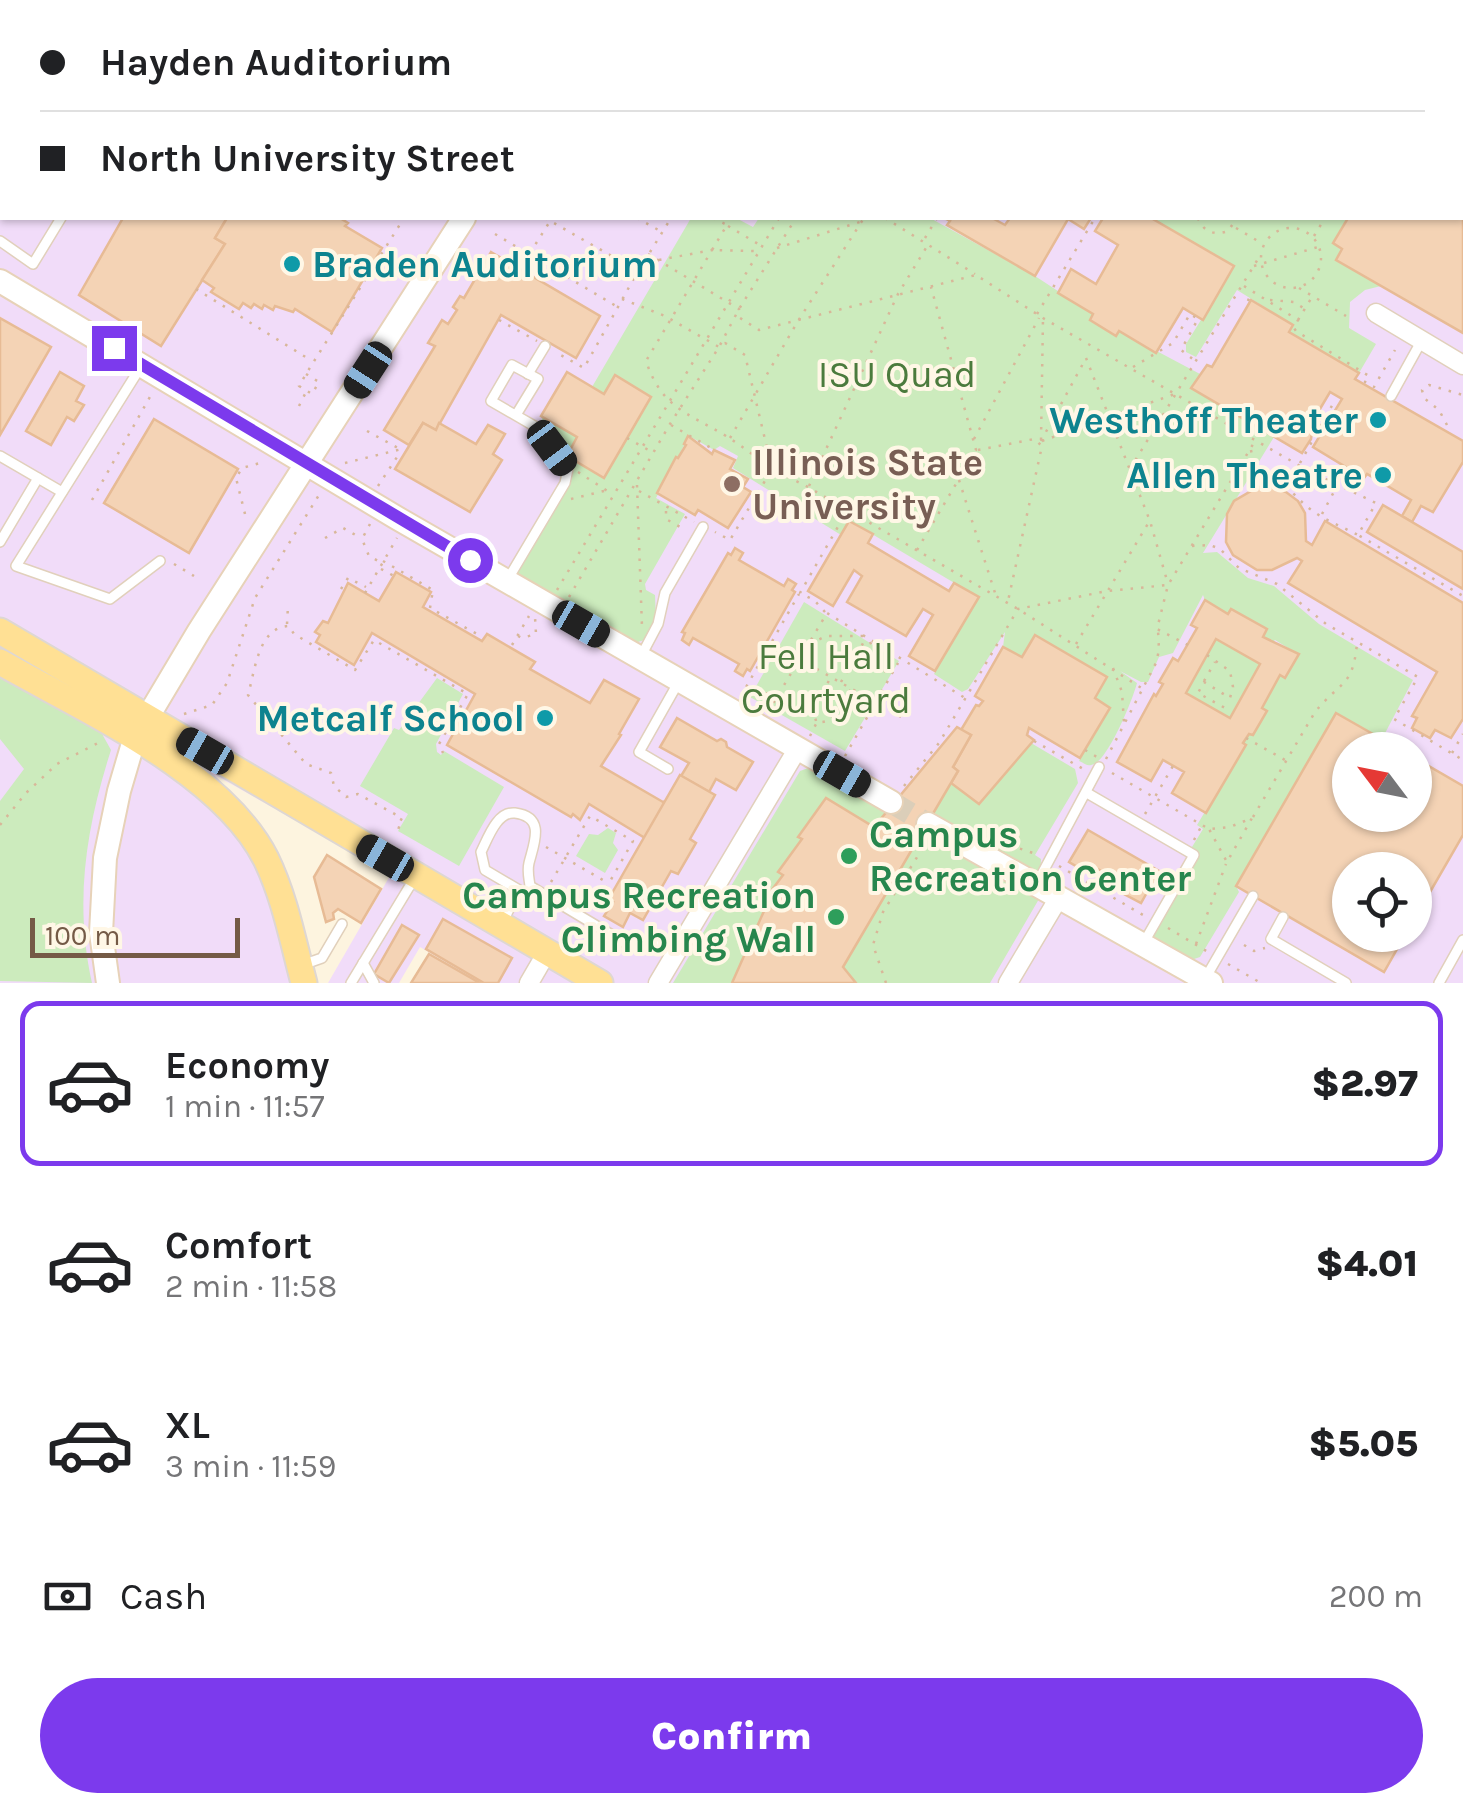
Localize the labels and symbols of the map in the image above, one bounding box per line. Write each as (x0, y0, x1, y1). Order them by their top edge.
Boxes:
place label: Braden Auditorium (312, 242, 658, 287)
marker: Braden Auditorium (281, 253, 303, 275)
route end (92, 326, 137, 371)
car (339, 337, 397, 403)
park label: ISU Quad (818, 352, 976, 397)
place label: Westhoff Theater (1049, 398, 1358, 443)
marker: Westhoff Theater (1367, 409, 1389, 431)
car (522, 415, 582, 481)
place label: Illinois State University (752, 440, 983, 529)
place label: Allen Theatre (1126, 453, 1363, 498)
marker: Allen Theatre (1372, 464, 1394, 486)
marker: Illinois State University (721, 473, 743, 495)
route start (448, 538, 493, 583)
car (548, 596, 614, 652)
park label: Fell Hall Courtyard (741, 634, 911, 723)
place label: Metcalf School (257, 696, 525, 741)
marker: Metcalf School (534, 707, 556, 729)
car (172, 723, 238, 779)
north arrow (1332, 732, 1432, 832)
car (809, 746, 875, 802)
place label: Campus Recreation Center (869, 812, 1191, 901)
car (352, 830, 418, 886)
marker: Campus Recreation Center (838, 845, 860, 867)
place label: Campus Recreation Climbing Wall (462, 873, 816, 962)
marker: Campus Recreation Climbing Wall (825, 906, 847, 928)
scale bar (30, 913, 240, 958)

